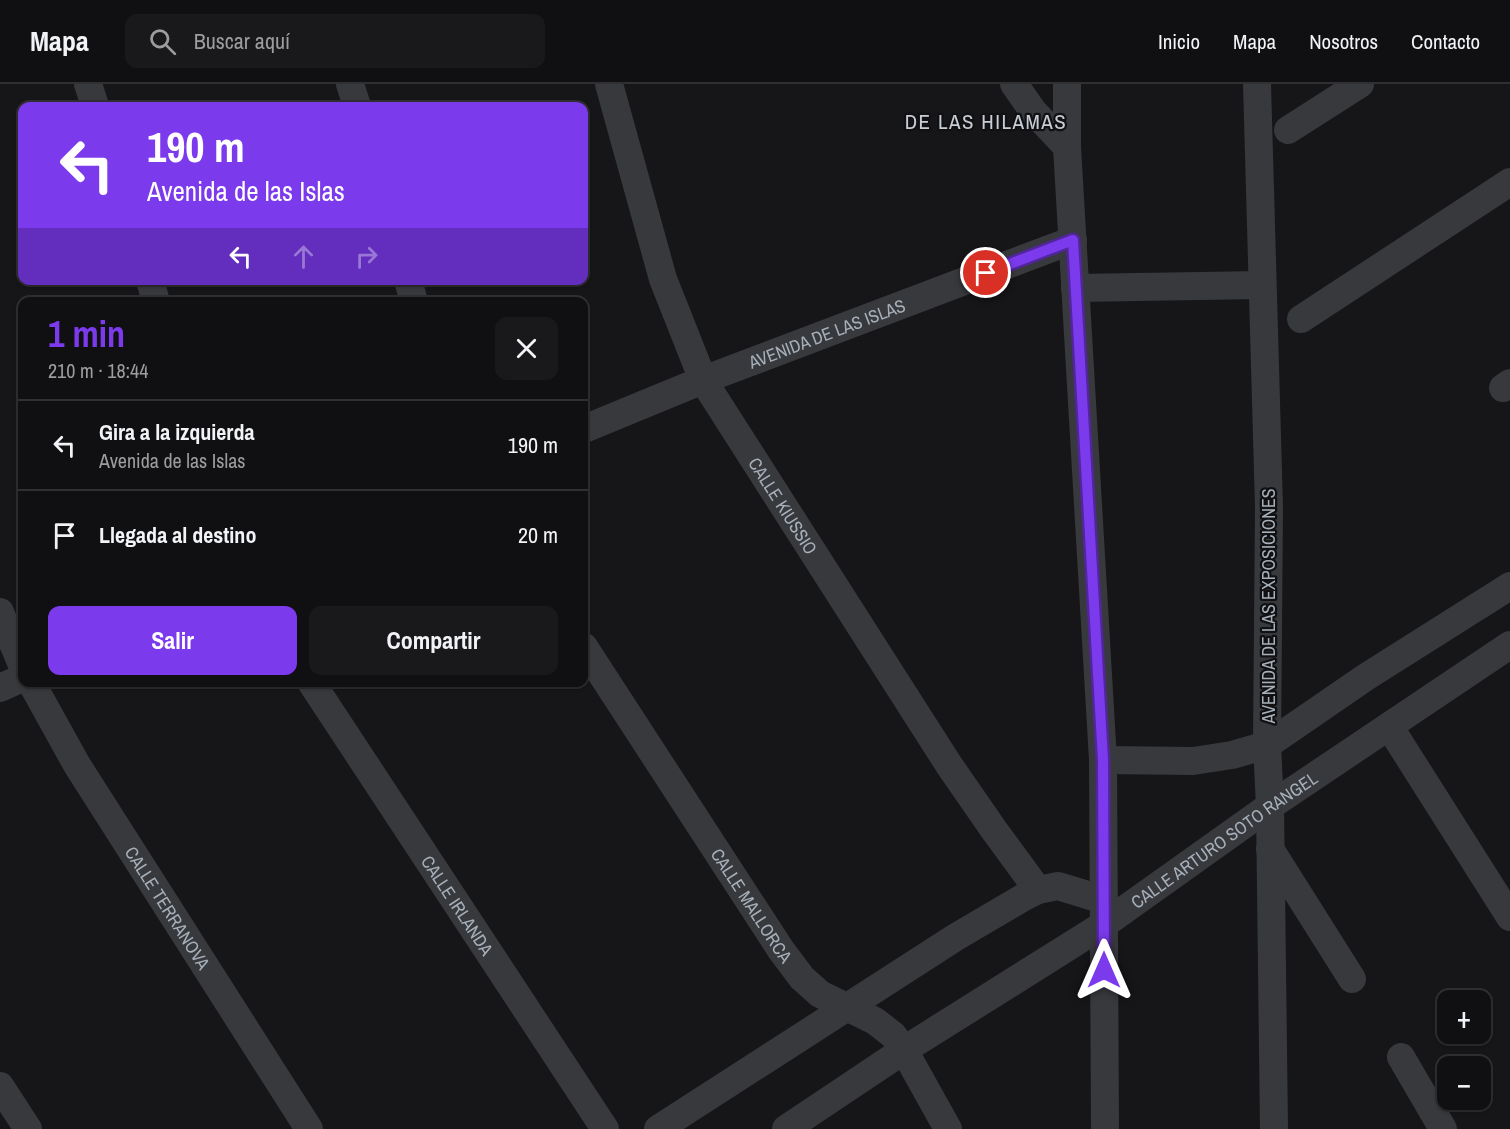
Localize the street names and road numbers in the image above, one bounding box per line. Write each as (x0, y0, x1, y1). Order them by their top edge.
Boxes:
street label: AVENIDA DE LAS ISLAS (744, 292, 909, 375)
street label: CALLE KIUSSIO (743, 452, 824, 559)
street label: AVENIDA DE LAS EXPOSICIONES (1256, 488, 1281, 725)
street label: CALLE ARTURO SOTO RANGEL (1126, 765, 1322, 914)
street label: CALLE TERRANOVA (119, 841, 217, 974)
street label: CALLE MALLORCA (705, 843, 799, 968)
street label: CALLE IRLANDA (416, 850, 500, 960)

